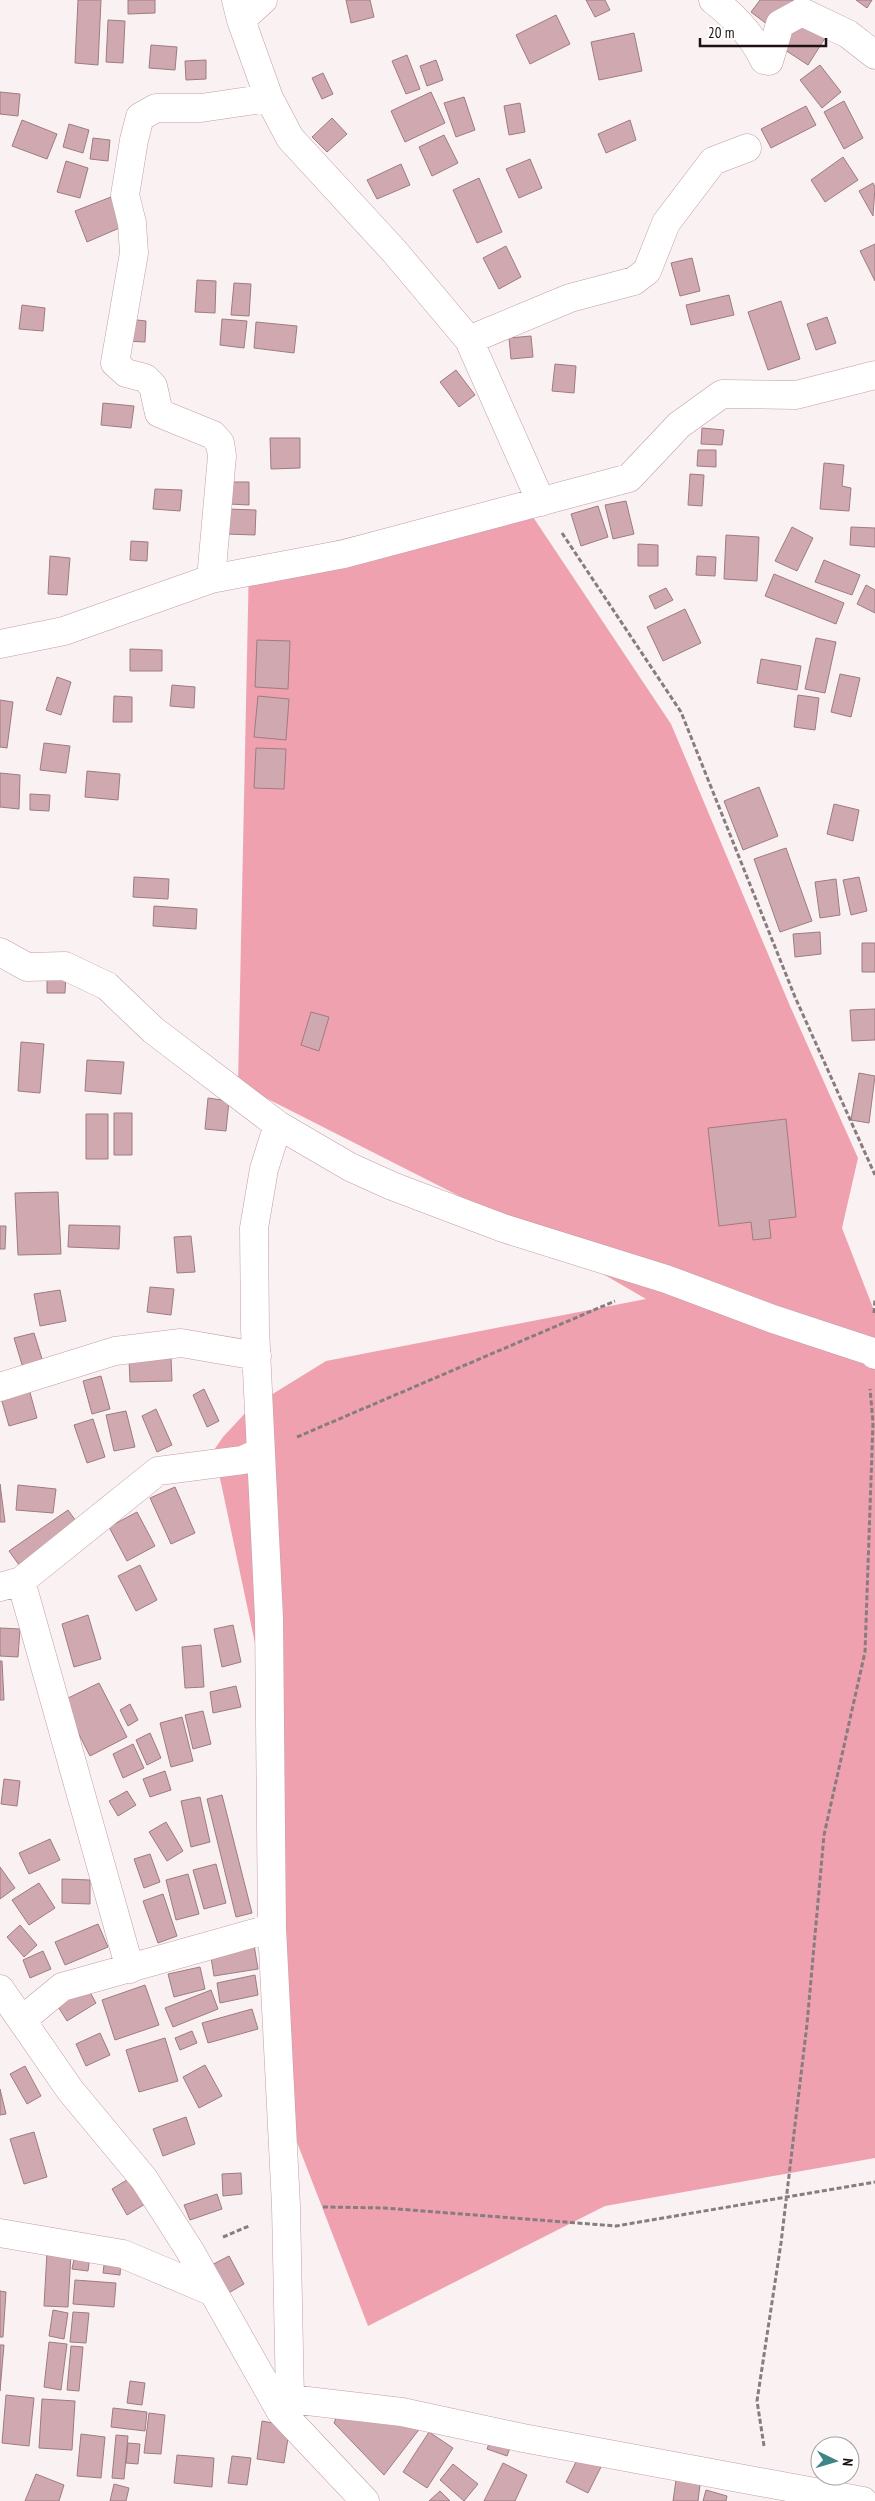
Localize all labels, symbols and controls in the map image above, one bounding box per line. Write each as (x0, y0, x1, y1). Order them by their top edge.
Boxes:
scale bar (700, 15, 826, 47)
text: 20 m (708, 23, 734, 42)
north arrow (810, 2436, 860, 2486)
text: N (839, 2458, 857, 2467)

